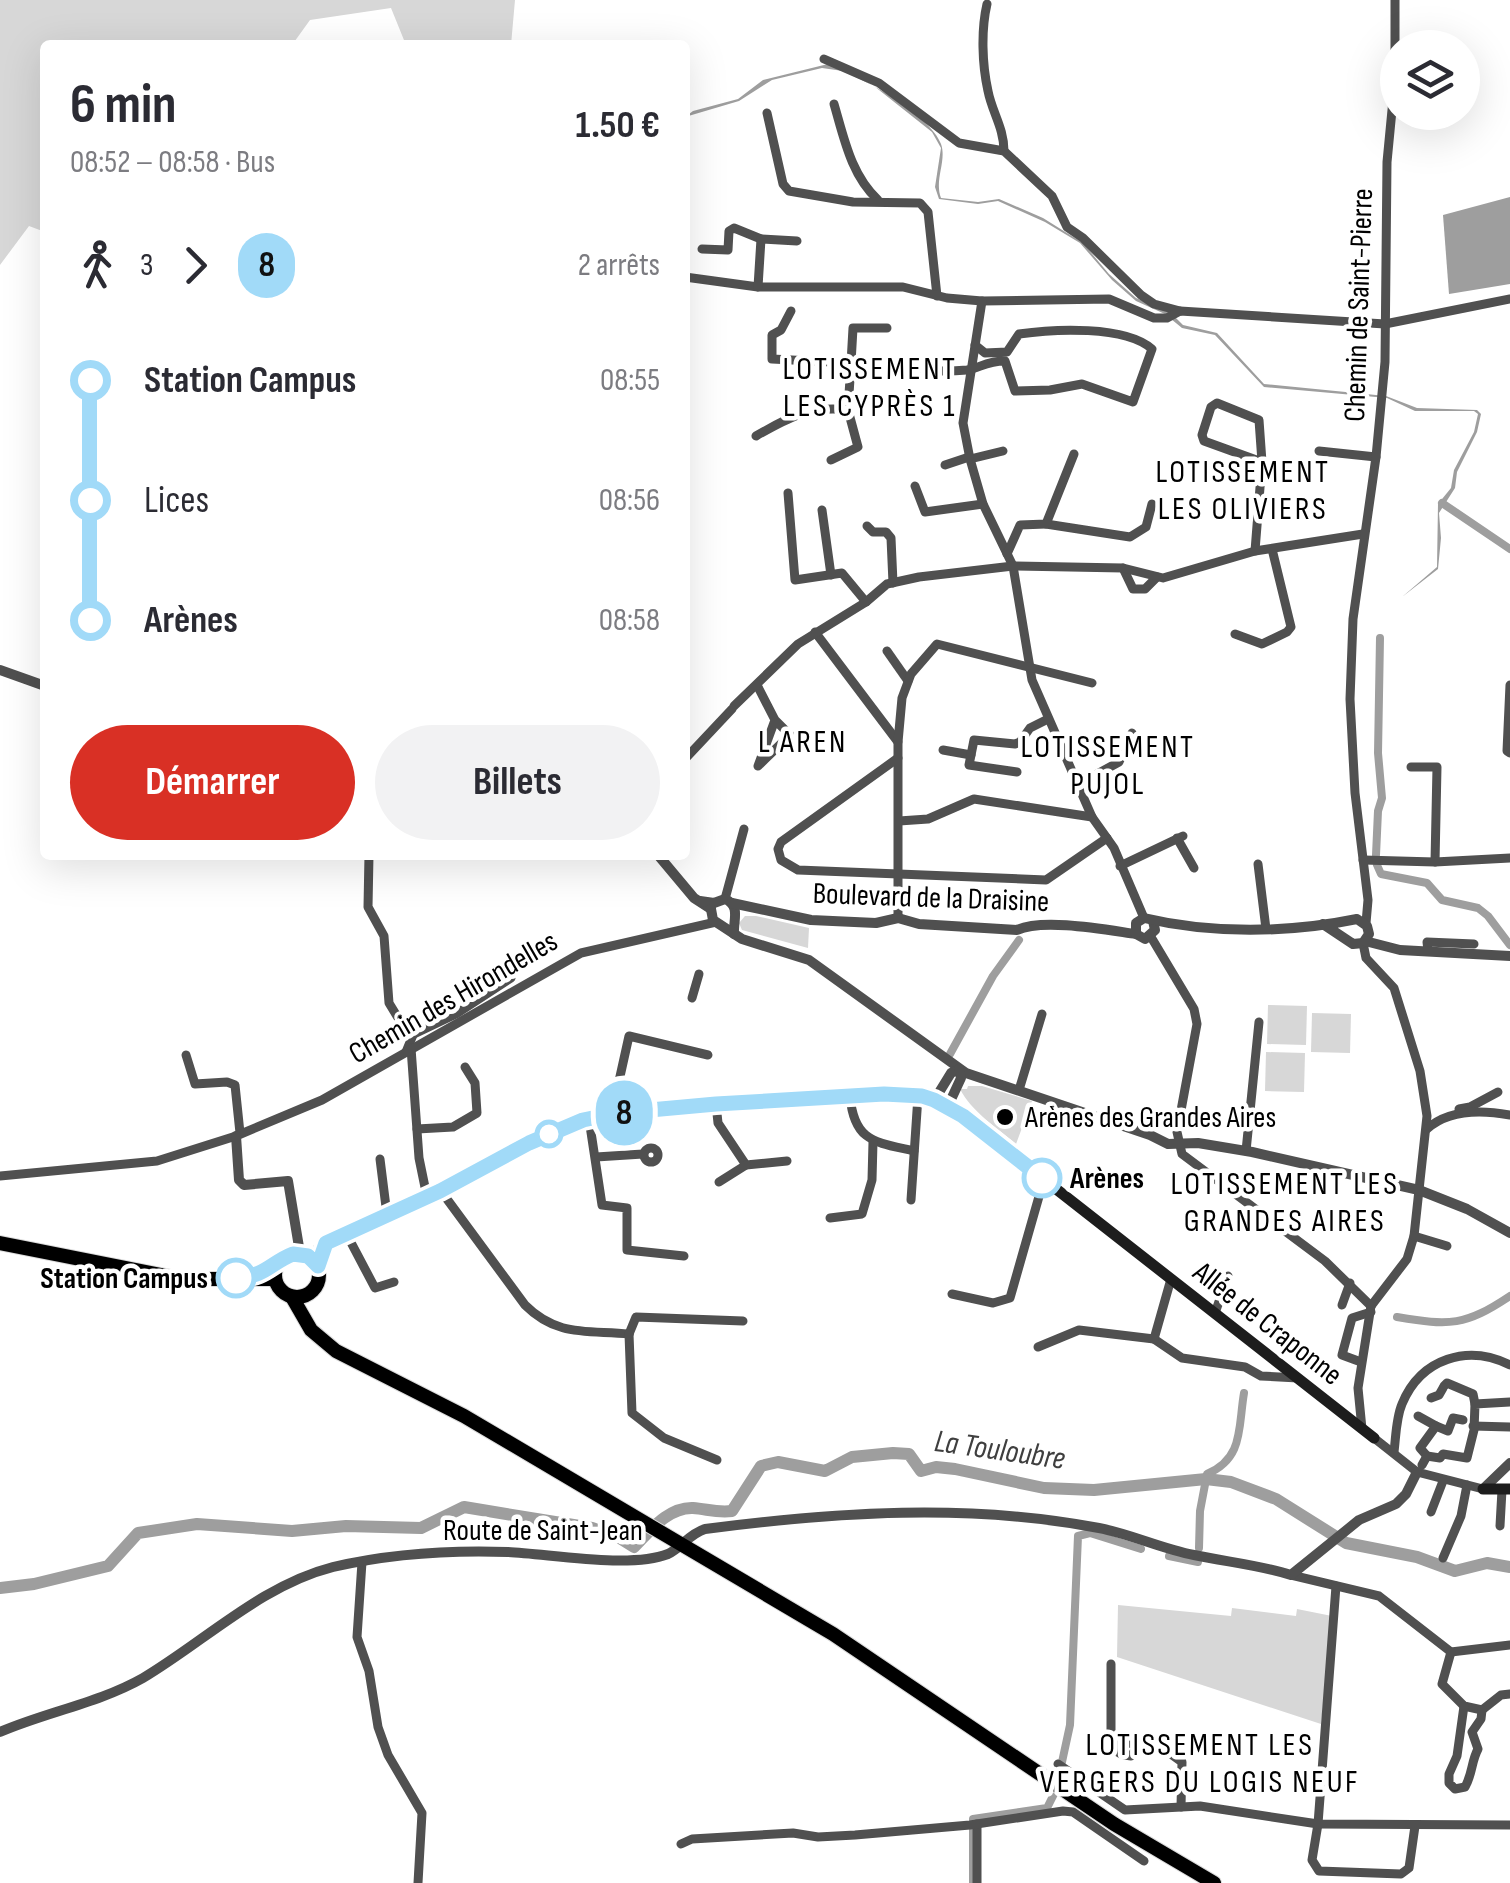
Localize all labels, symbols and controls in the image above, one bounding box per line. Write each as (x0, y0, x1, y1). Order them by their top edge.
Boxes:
map controls (1380, 30, 1480, 130)
button: layers (1380, 30, 1480, 130)
text: 6 min (70, 72, 177, 139)
text: 1.50 € (575, 103, 660, 148)
text: 08:52 – 08:58 · Bus (70, 143, 275, 182)
street label: Chemin de Saint-Pierre (1337, 188, 1381, 422)
icon: walk (70, 238, 125, 293)
icon: forward (168, 238, 223, 293)
text: 8 (258, 244, 275, 287)
text: 3 (140, 246, 153, 285)
text: 2 arrêts (578, 246, 660, 285)
district label: LOTISSEMENT LES CYPRÈS 1 (782, 350, 958, 426)
text: Station Campus (144, 358, 356, 403)
text: 08:55 (600, 361, 660, 400)
district label: LOTISSEMENT LES OLIVIERS (1155, 453, 1331, 529)
text: Lices (144, 478, 209, 523)
text: 08:56 (599, 481, 660, 520)
text: Arènes (144, 598, 238, 643)
text: 08:58 (599, 601, 660, 640)
district label: L AREN (758, 723, 848, 762)
button: Démarrer (70, 725, 355, 840)
button: Billets (375, 725, 660, 840)
district label: LOTISSEMENT PUJOL (1020, 728, 1196, 804)
street label: Boulevard de la Draisine (812, 876, 1050, 920)
street label: Chemin des Hirondelles (343, 924, 564, 1072)
line badge: 8 (592, 1080, 656, 1146)
text: 8 (616, 1092, 632, 1135)
place label: Arènes des Grandes Aires (1024, 1100, 1276, 1136)
marker: Arènes des Grandes Aires (994, 1106, 1016, 1128)
unlabelled marker (536, 1121, 562, 1147)
marker: Arènes (1023, 1159, 1061, 1197)
place label: Arènes (1069, 1161, 1144, 1197)
district label: LOTISSEMENT LES GRANDES AIRES (1171, 1165, 1399, 1241)
street label: Allée de Craponne (1185, 1254, 1349, 1393)
marker: Station Campus (217, 1259, 255, 1297)
place label: Station Campus (40, 1261, 208, 1297)
water label: La Touloubre (932, 1422, 1068, 1479)
street label: Route de Saint-Jean (443, 1513, 643, 1549)
district label: LOTISSEMENT LES VERGERS DU LOGIS NEUF (1040, 1726, 1360, 1802)

